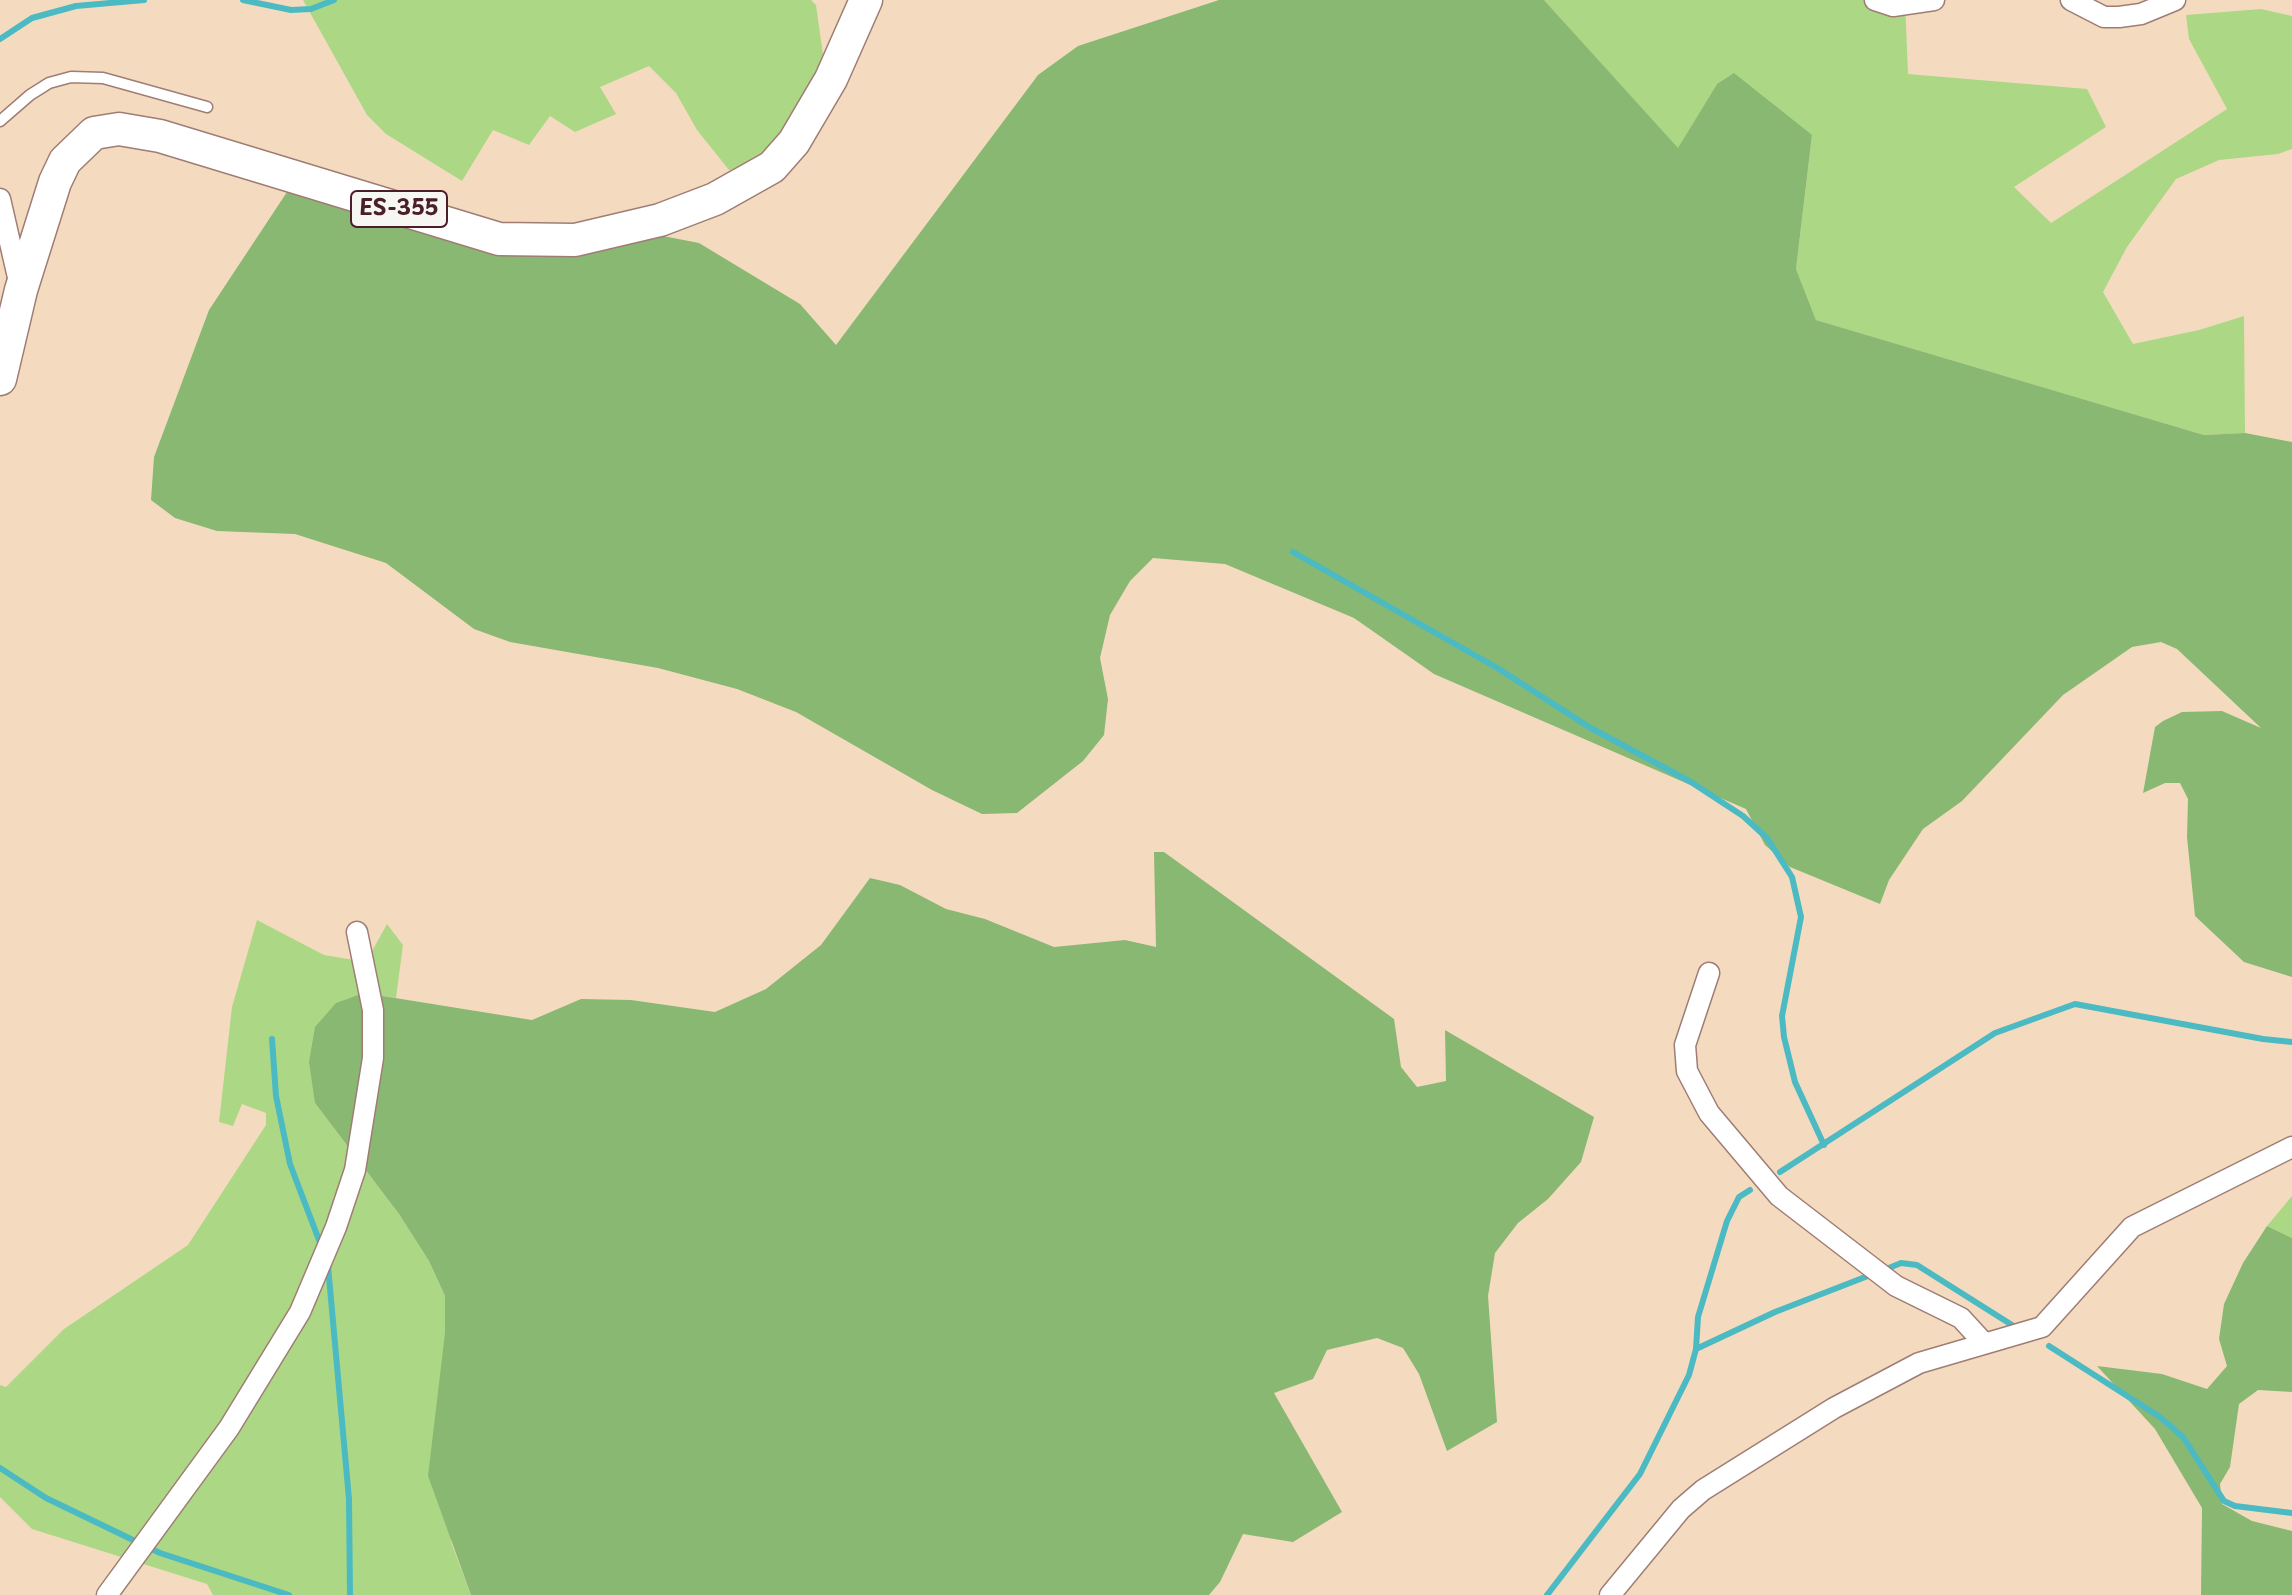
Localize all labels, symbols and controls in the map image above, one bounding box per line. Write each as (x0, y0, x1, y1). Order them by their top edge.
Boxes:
road number: ES-355 (351, 191, 447, 227)

